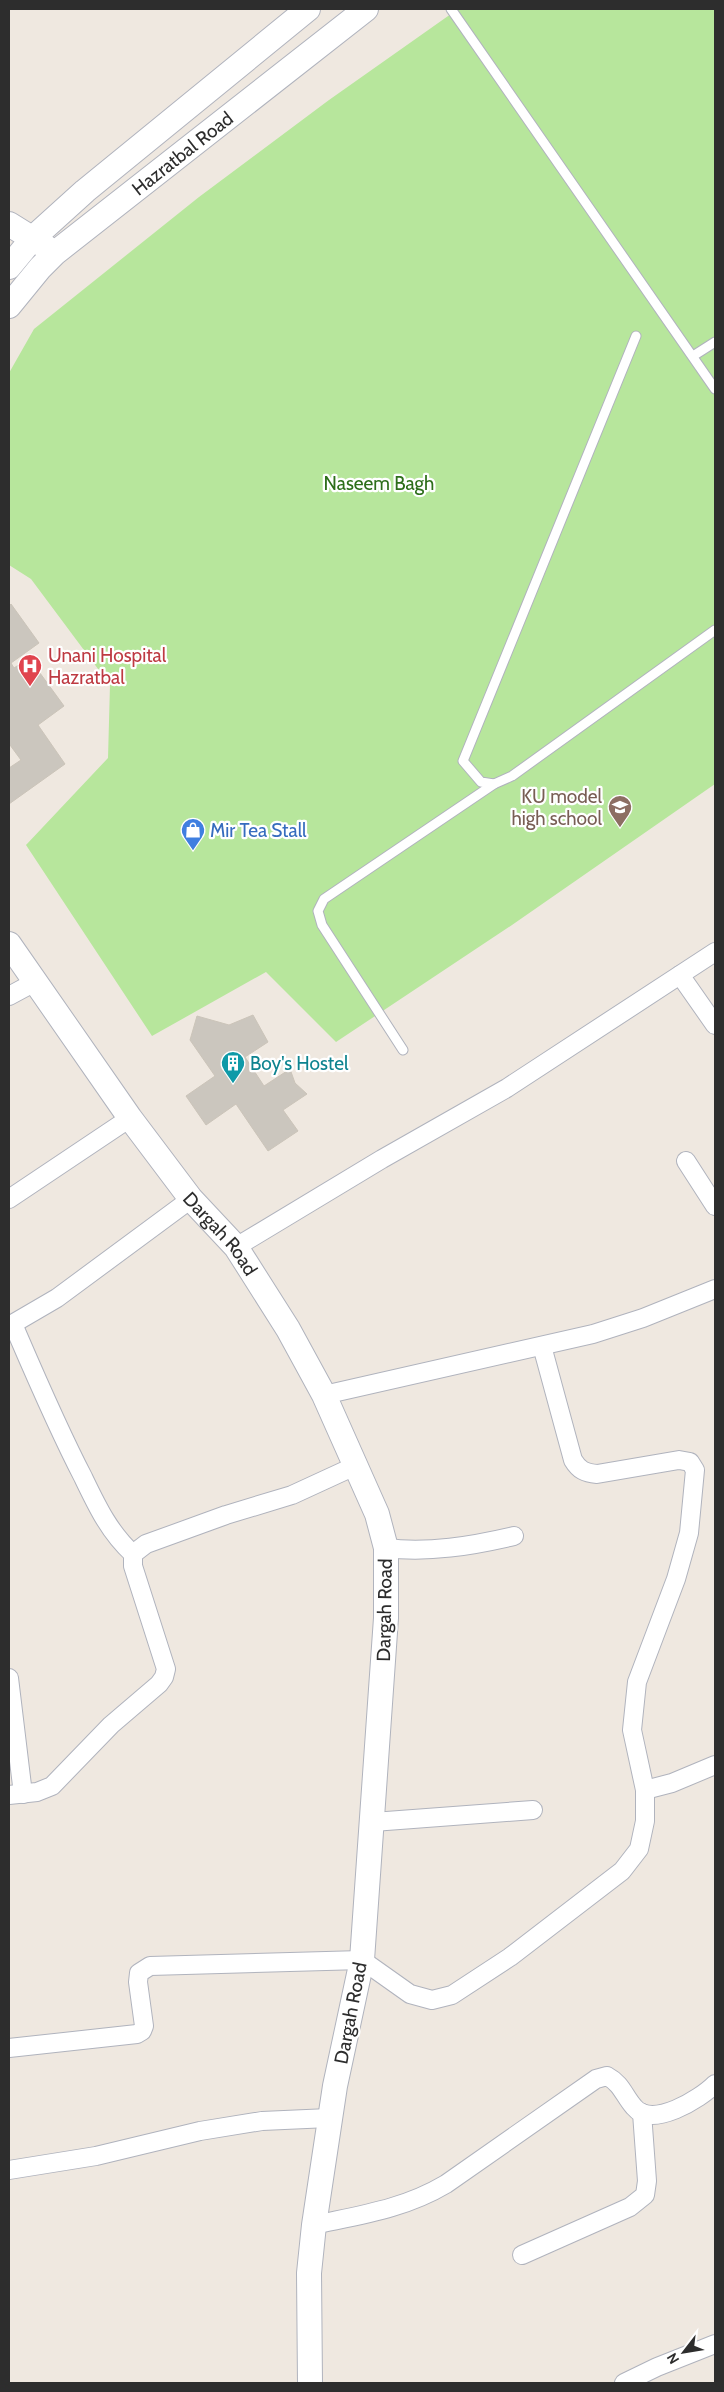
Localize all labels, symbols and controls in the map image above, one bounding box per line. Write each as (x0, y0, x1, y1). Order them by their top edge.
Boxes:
street label: Hazratbal Road (127, 107, 238, 200)
park label: Naseem Bagh (324, 472, 434, 495)
place label: Unani Hospital Hazratbal (48, 644, 167, 689)
hospital icon: Unani Hospital Hazratbal (17, 653, 43, 687)
place label: KU model high school (511, 785, 603, 830)
school or university icon: KU model high school (607, 794, 633, 828)
shop icon: Mir Tea Stall (180, 817, 206, 851)
place label: Mir Tea Stall (210, 819, 307, 842)
building icon: Boy's Hostel (220, 1050, 246, 1084)
place label: Boy's Hostel (250, 1052, 349, 1075)
street label: Dargah Road (178, 1187, 262, 1280)
street label: Dargah Road (372, 1558, 397, 1662)
street label: Dargah Road (329, 1960, 372, 2066)
north arrow (659, 2327, 709, 2377)
text: N (663, 2350, 683, 2368)

